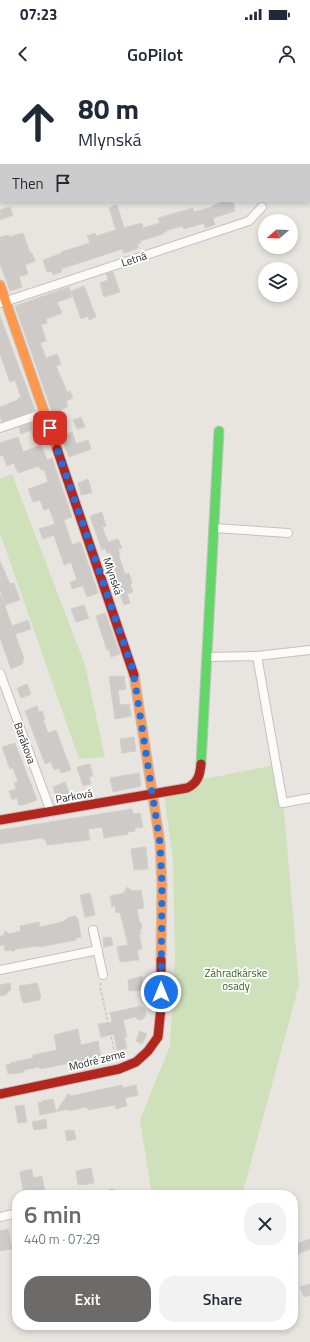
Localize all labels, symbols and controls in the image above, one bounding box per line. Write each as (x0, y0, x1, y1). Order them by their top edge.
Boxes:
text: 07:23 (20, 3, 57, 26)
text: GoPilot (127, 41, 183, 68)
icon: back (12, 43, 34, 65)
icon: person (276, 43, 298, 65)
text: 80 m (78, 87, 139, 130)
icon: ahead (12, 96, 64, 148)
text: Mlynská (78, 126, 142, 153)
text: Then (12, 172, 44, 195)
icon: arrive (52, 172, 74, 194)
north arrow (258, 214, 298, 254)
map controls (258, 214, 298, 302)
street label: Letná (119, 247, 149, 271)
button: layers (258, 262, 298, 302)
pin (33, 411, 67, 445)
icon: arrive (39, 417, 61, 439)
street label: Mlynská (99, 555, 127, 597)
street label: Barákova (10, 720, 40, 766)
street label: Parková (54, 785, 94, 807)
park label: Záhradkárske osady (205, 965, 268, 994)
position arrow (140, 971, 182, 1013)
street label: Modré zeme (67, 1045, 127, 1075)
text: 6 min (24, 1196, 82, 1232)
button: close (244, 1203, 286, 1245)
text: 440 m · 07:29 (24, 1229, 100, 1249)
button: Exit (24, 1276, 151, 1322)
button: Share (159, 1276, 286, 1322)

